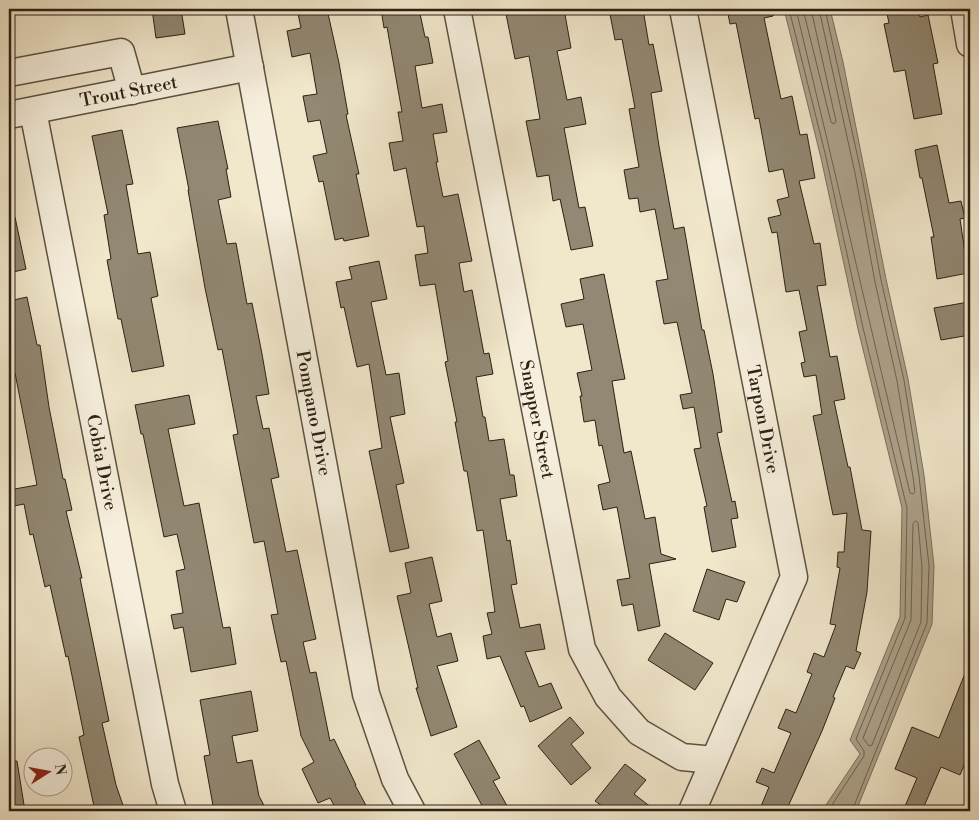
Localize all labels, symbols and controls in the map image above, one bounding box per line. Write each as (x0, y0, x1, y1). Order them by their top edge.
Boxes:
street label: Trout Street (78, 71, 180, 113)
street label: Pompano Drive (291, 349, 336, 478)
street label: Snapper Street (514, 358, 560, 481)
street label: Tarpon Drive (741, 363, 785, 475)
street label: Cobia Drive (81, 412, 122, 512)
north arrow (22, 748, 72, 798)
text: N (50, 763, 70, 777)

